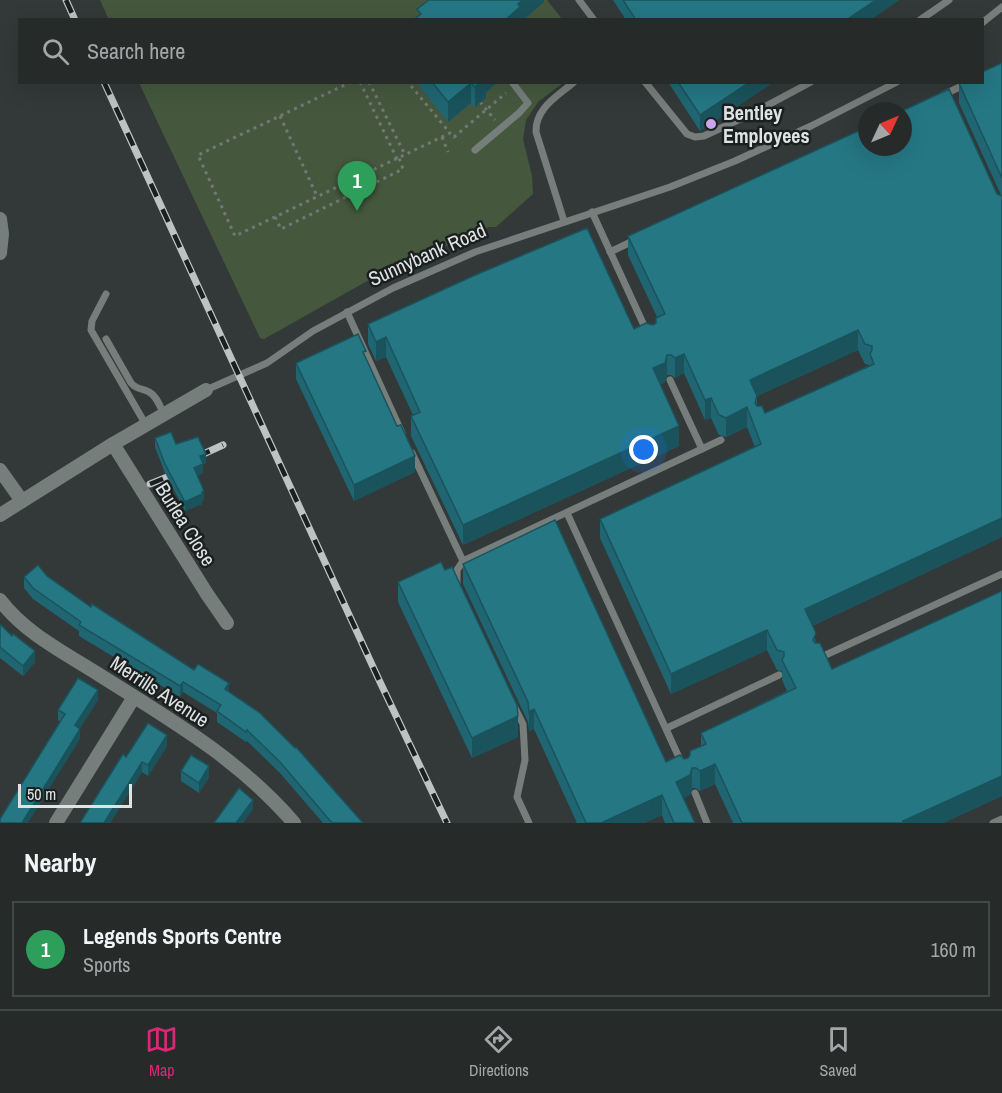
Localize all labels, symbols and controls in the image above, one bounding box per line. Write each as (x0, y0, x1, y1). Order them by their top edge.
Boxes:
search box (18, 18, 984, 84)
icon: search (39, 35, 72, 68)
text: Search here (87, 36, 185, 66)
place label: Bentley Employees (723, 99, 810, 149)
north arrow (858, 102, 912, 156)
marker: Bentley Employees (704, 117, 718, 131)
pin: 1 (338, 162, 376, 211)
street label: Sunnybank Road (364, 216, 490, 292)
your location (629, 435, 658, 464)
street label: Burlea Close (150, 477, 222, 571)
street label: Merrills Avenue (105, 649, 215, 733)
scale bar (18, 781, 132, 808)
text: 50 m (27, 783, 56, 805)
text: Nearby (24, 845, 96, 880)
text: Legends Sports Centre (83, 921, 282, 951)
text: 1 (41, 936, 50, 963)
text: 160 m (930, 936, 976, 963)
text: Sports (83, 951, 130, 978)
tab: Map (145, 1023, 178, 1081)
tab: Directions (469, 1023, 529, 1081)
tab: Saved (819, 1023, 857, 1081)

